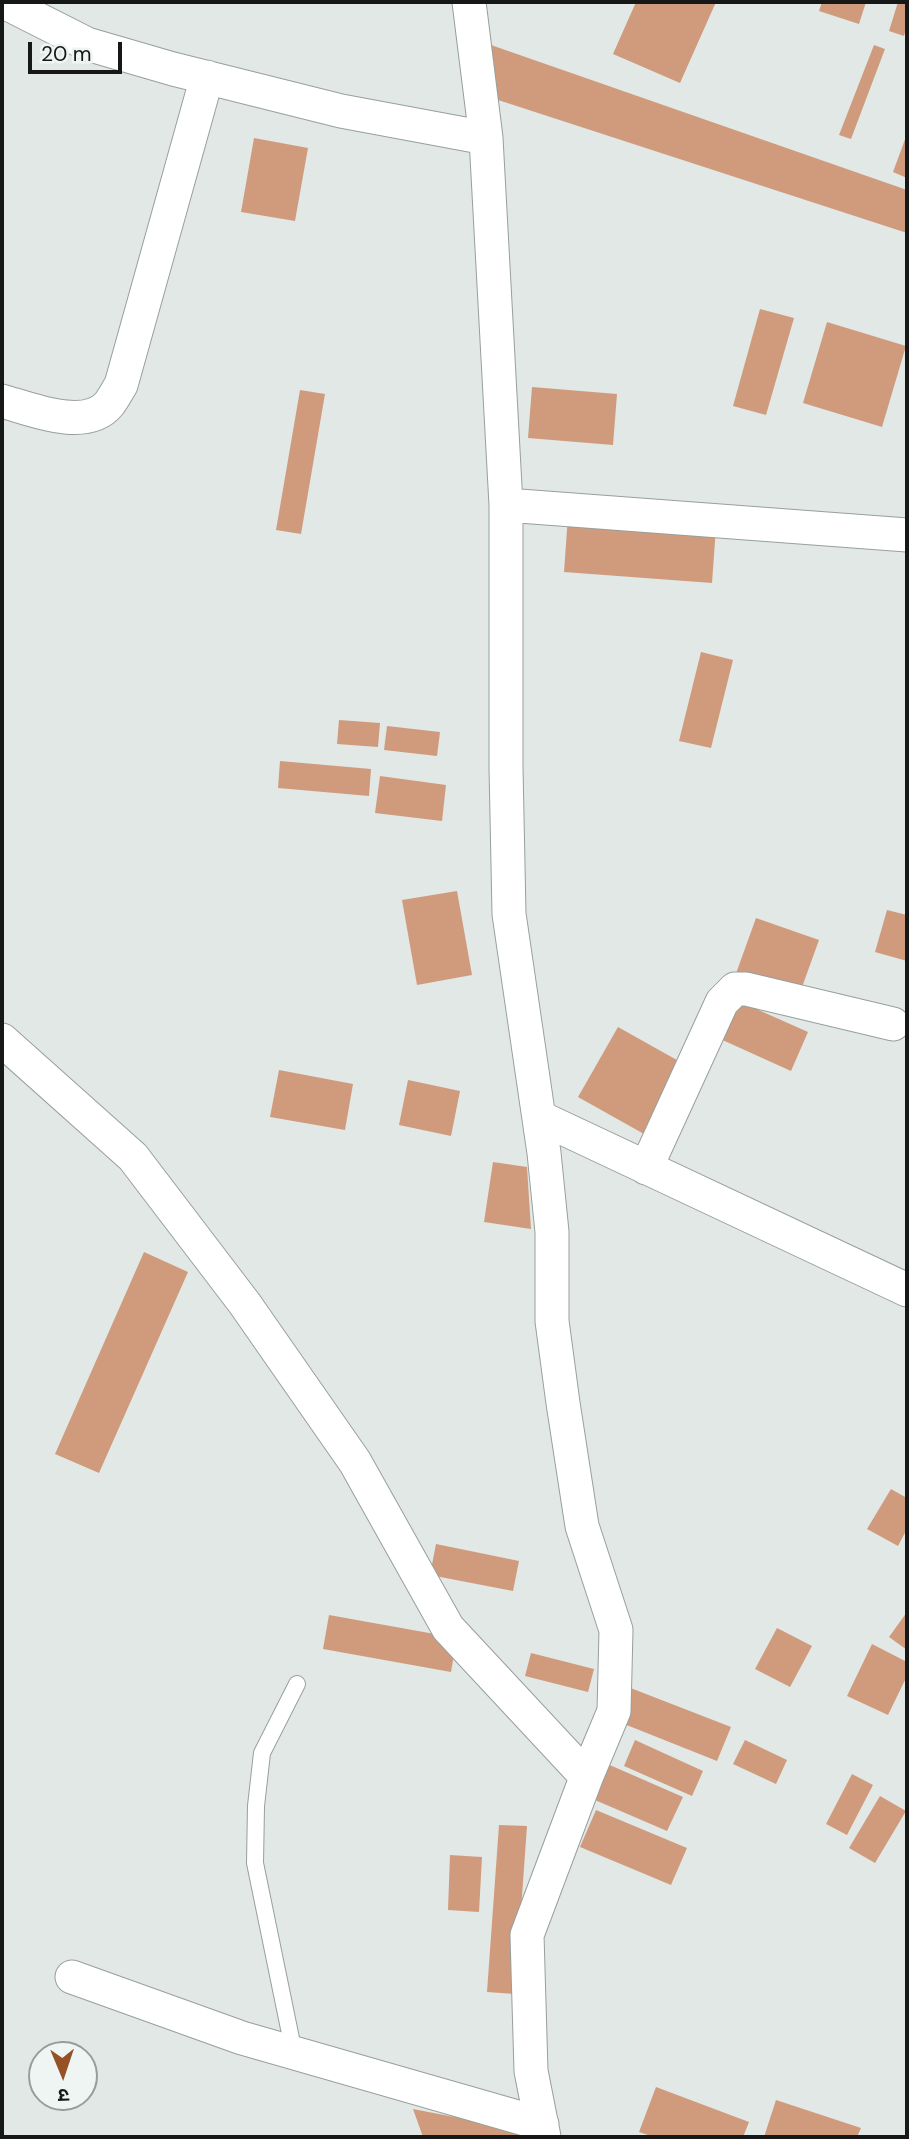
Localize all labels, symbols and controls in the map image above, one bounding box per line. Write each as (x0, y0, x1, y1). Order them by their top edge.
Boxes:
scale bar (32, 28, 126, 72)
text: 20 m (41, 40, 92, 68)
north arrow (28, 2041, 98, 2111)
text: उ (58, 2083, 70, 2108)

